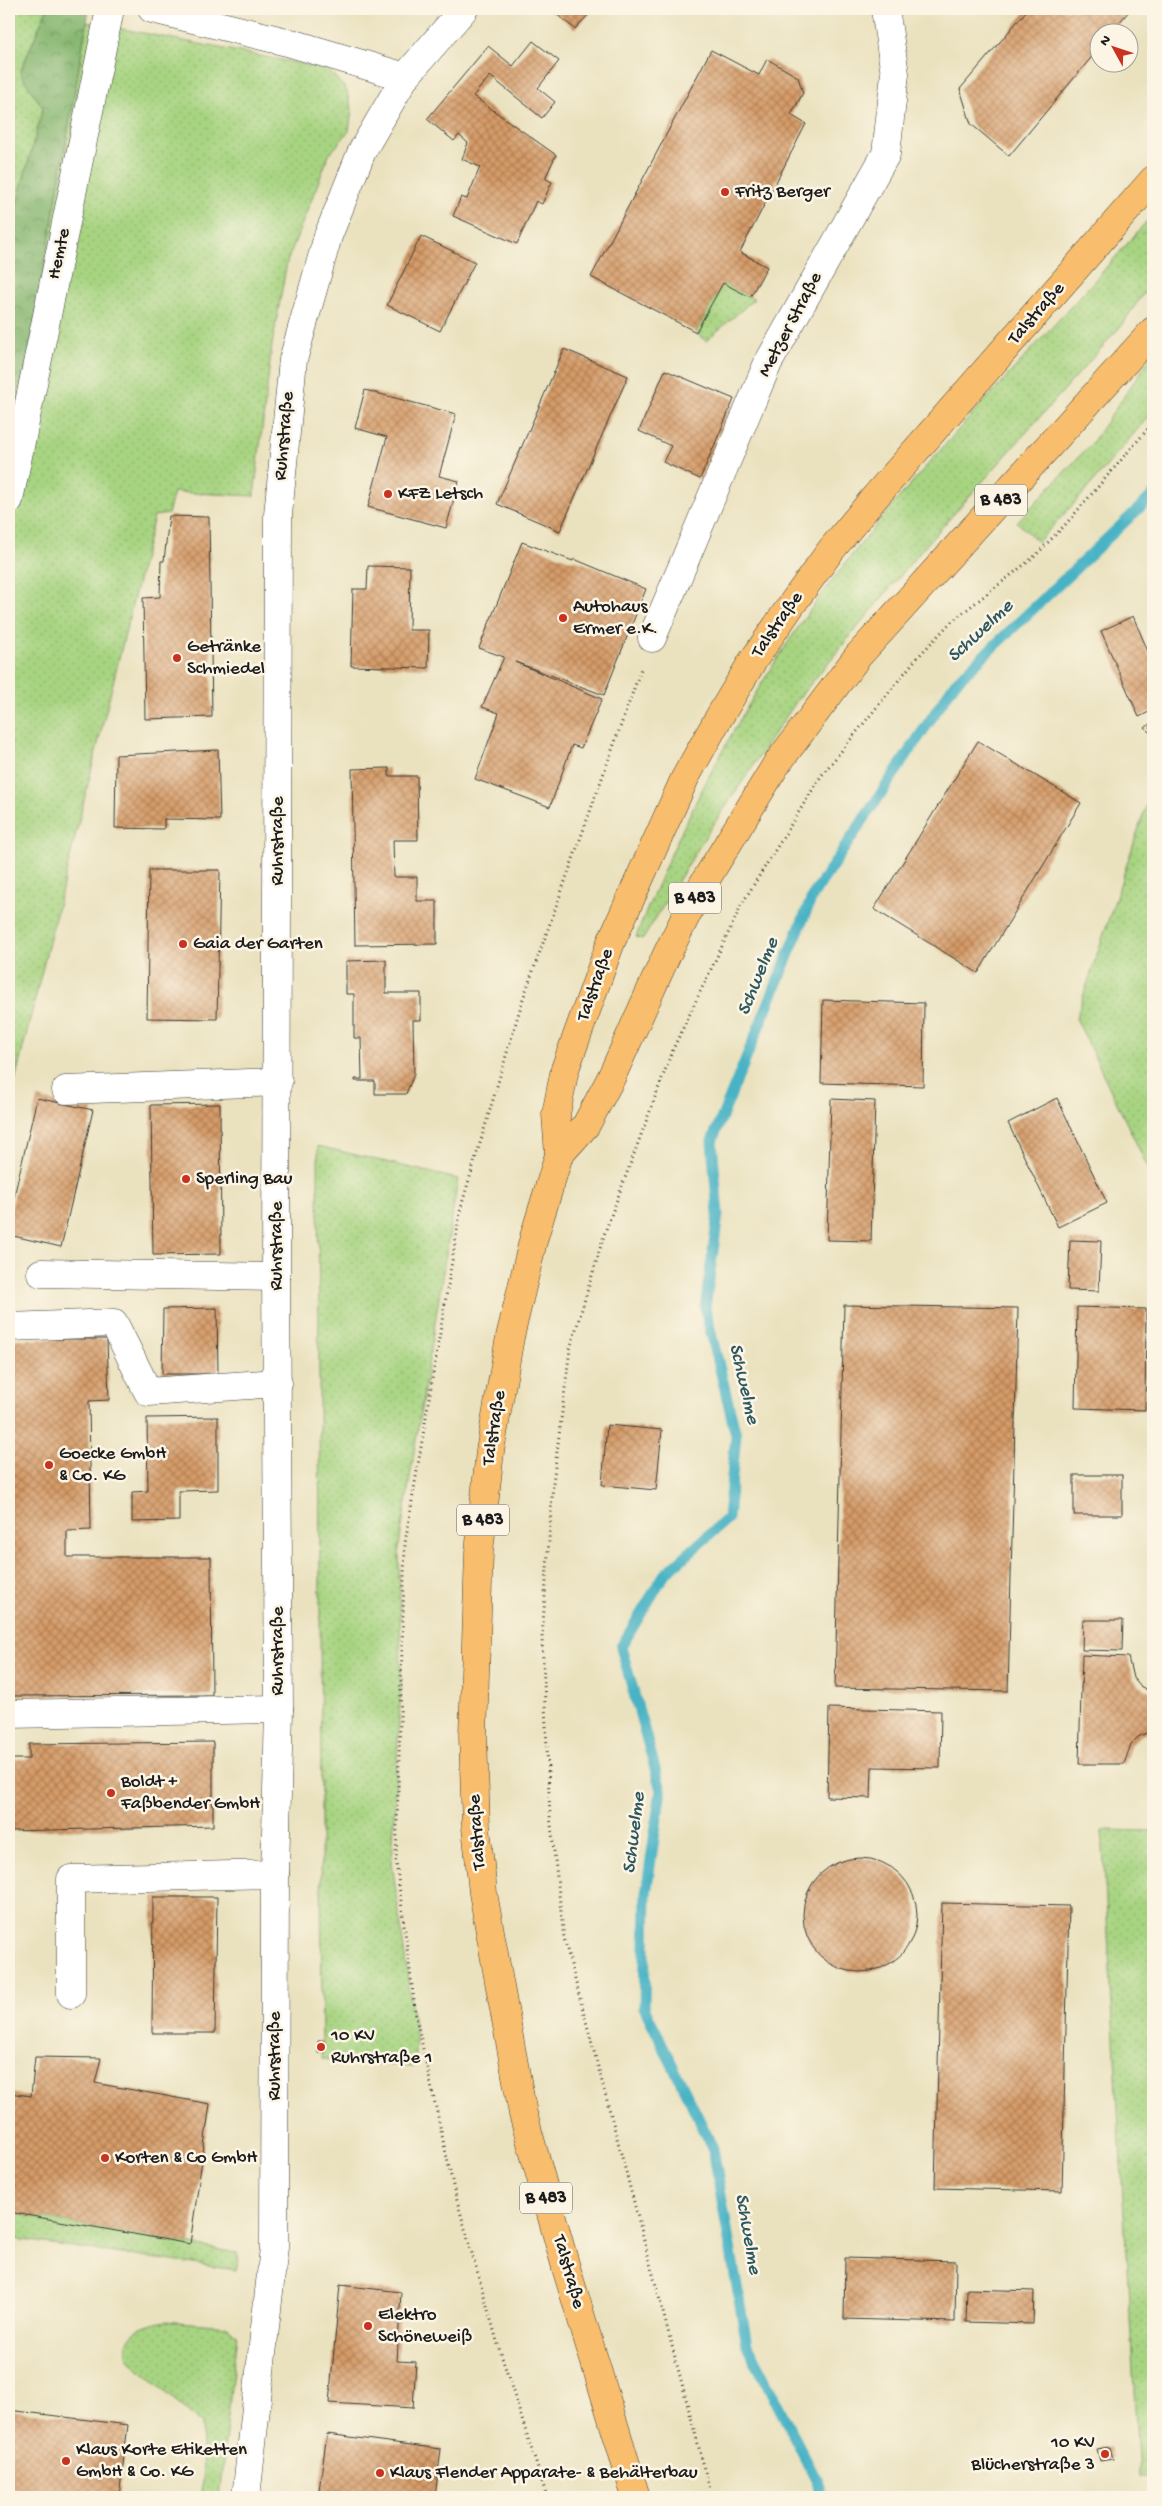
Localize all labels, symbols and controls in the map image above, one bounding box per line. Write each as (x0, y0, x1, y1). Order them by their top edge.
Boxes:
north arrow (1090, 22, 1140, 72)
text: N (1097, 32, 1115, 50)
place label: Fritz Berger (734, 181, 832, 204)
marker: Fritz Berger (719, 186, 731, 198)
street label: Hemte (43, 226, 77, 282)
street label: Metzer Straße (754, 269, 828, 381)
street label: Talstraße (1003, 278, 1071, 351)
street label: Ruhrstraße (270, 390, 300, 481)
place label: KFZ Letsch (398, 483, 483, 506)
road number: B 483 (975, 484, 1027, 516)
marker: KFZ Letsch (382, 488, 394, 500)
street label: Talstraße (746, 587, 809, 663)
water label: Schwelme (943, 595, 1019, 668)
place label: Autohaus Ermer e.K. (573, 596, 658, 641)
marker: Autohaus Ermer e.K. (557, 612, 569, 624)
place label: Getränke Schmiedel (187, 636, 265, 681)
marker: Getränke Schmiedel (171, 652, 183, 664)
street label: Ruhrstraße (267, 796, 290, 886)
road number: B 483 (669, 882, 721, 914)
place label: Gaia der Garten (193, 933, 323, 956)
water label: Schwelme (733, 934, 785, 1019)
marker: Gaia der Garten (177, 938, 189, 950)
street label: Talstraße (572, 945, 620, 1025)
place label: Sperling Bau (196, 1168, 293, 1191)
marker: Sperling Bau (180, 1173, 192, 1185)
street label: Ruhrstraße (266, 1201, 289, 1291)
water label: Schwelme (723, 1342, 764, 1427)
street label: Talstraße (478, 1389, 512, 1468)
place label: Goecke GmbH & Co. KG (59, 1443, 166, 1488)
marker: Goecke GmbH & Co. KG (43, 1459, 55, 1471)
road number: B 483 (457, 1504, 509, 1536)
street label: Ruhrstraße (267, 1606, 290, 1696)
place label: Boldt + Faßbender GmbH (120, 1771, 260, 1816)
marker: Boldt + Faßbender GmbH (105, 1787, 117, 1799)
water label: Schwelme (619, 1790, 651, 1875)
street label: Talstraße (464, 1793, 492, 1871)
street label: Ruhrstraße (264, 2011, 287, 2101)
place label: 10 KV Ruhrstraße 1 (330, 2025, 432, 2070)
marker: 10 KV Ruhrstraße 1 (315, 2041, 327, 2053)
place label: Korten & Co GmbH (115, 2147, 258, 2170)
marker: Korten & Co GmbH (99, 2152, 111, 2164)
road number: B 483 (520, 2182, 572, 2214)
water label: Schwelme (729, 2192, 766, 2277)
street label: Talstraße (546, 2232, 590, 2312)
place label: Elektro Schöneweiß (378, 2304, 472, 2349)
marker: Elektro Schöneweiß (362, 2320, 374, 2332)
place label: 10 KV Blücherstraße 3 (970, 2432, 1095, 2477)
place label: Klaus Korte Etiketten GmbH & Co. KG (76, 2439, 247, 2484)
marker: 10 KV Blücherstraße 3 (1099, 2448, 1111, 2460)
marker: Klaus Korte Etiketten GmbH & Co. KG (60, 2455, 72, 2467)
place label: Klaus Flender Apparate- & Behälterbau (390, 2462, 698, 2485)
marker: Klaus Flender Apparate- & Behälterbau (374, 2467, 386, 2479)

